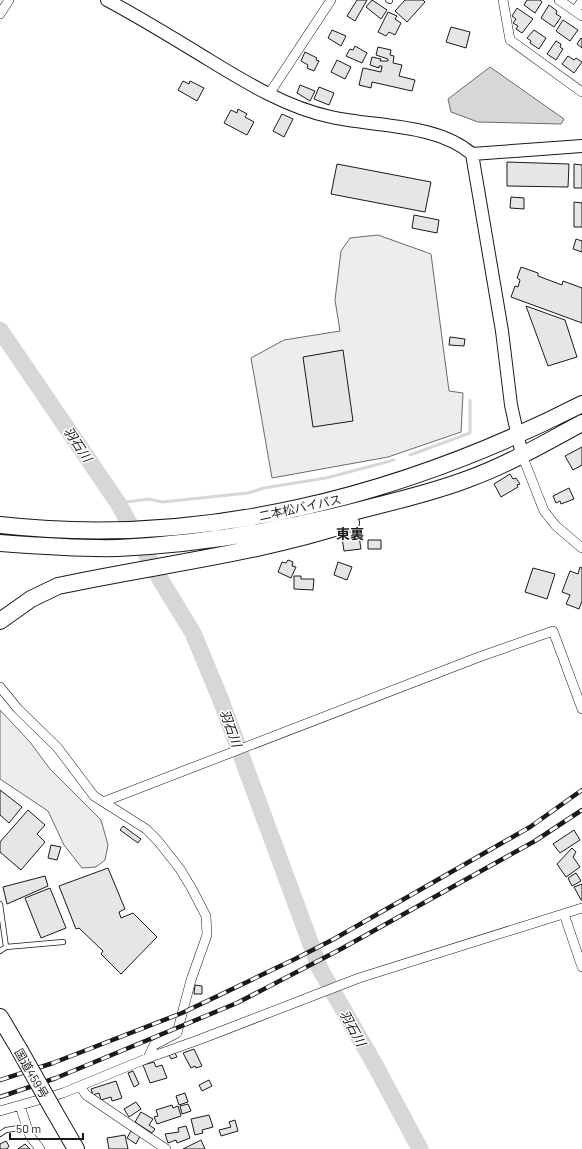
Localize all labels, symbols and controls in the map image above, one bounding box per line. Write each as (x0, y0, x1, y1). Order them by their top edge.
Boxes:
water label: 羽石川 (60, 423, 97, 466)
street label: 二本松バイパス (258, 491, 342, 523)
district label: 東裏 (336, 525, 364, 542)
water label: 羽石川 (217, 707, 246, 751)
water label: 羽石川 (337, 1007, 370, 1051)
street label: 国道459号 (12, 1046, 52, 1100)
scale bar (10, 1115, 83, 1141)
text: 50 m (16, 1121, 41, 1135)

